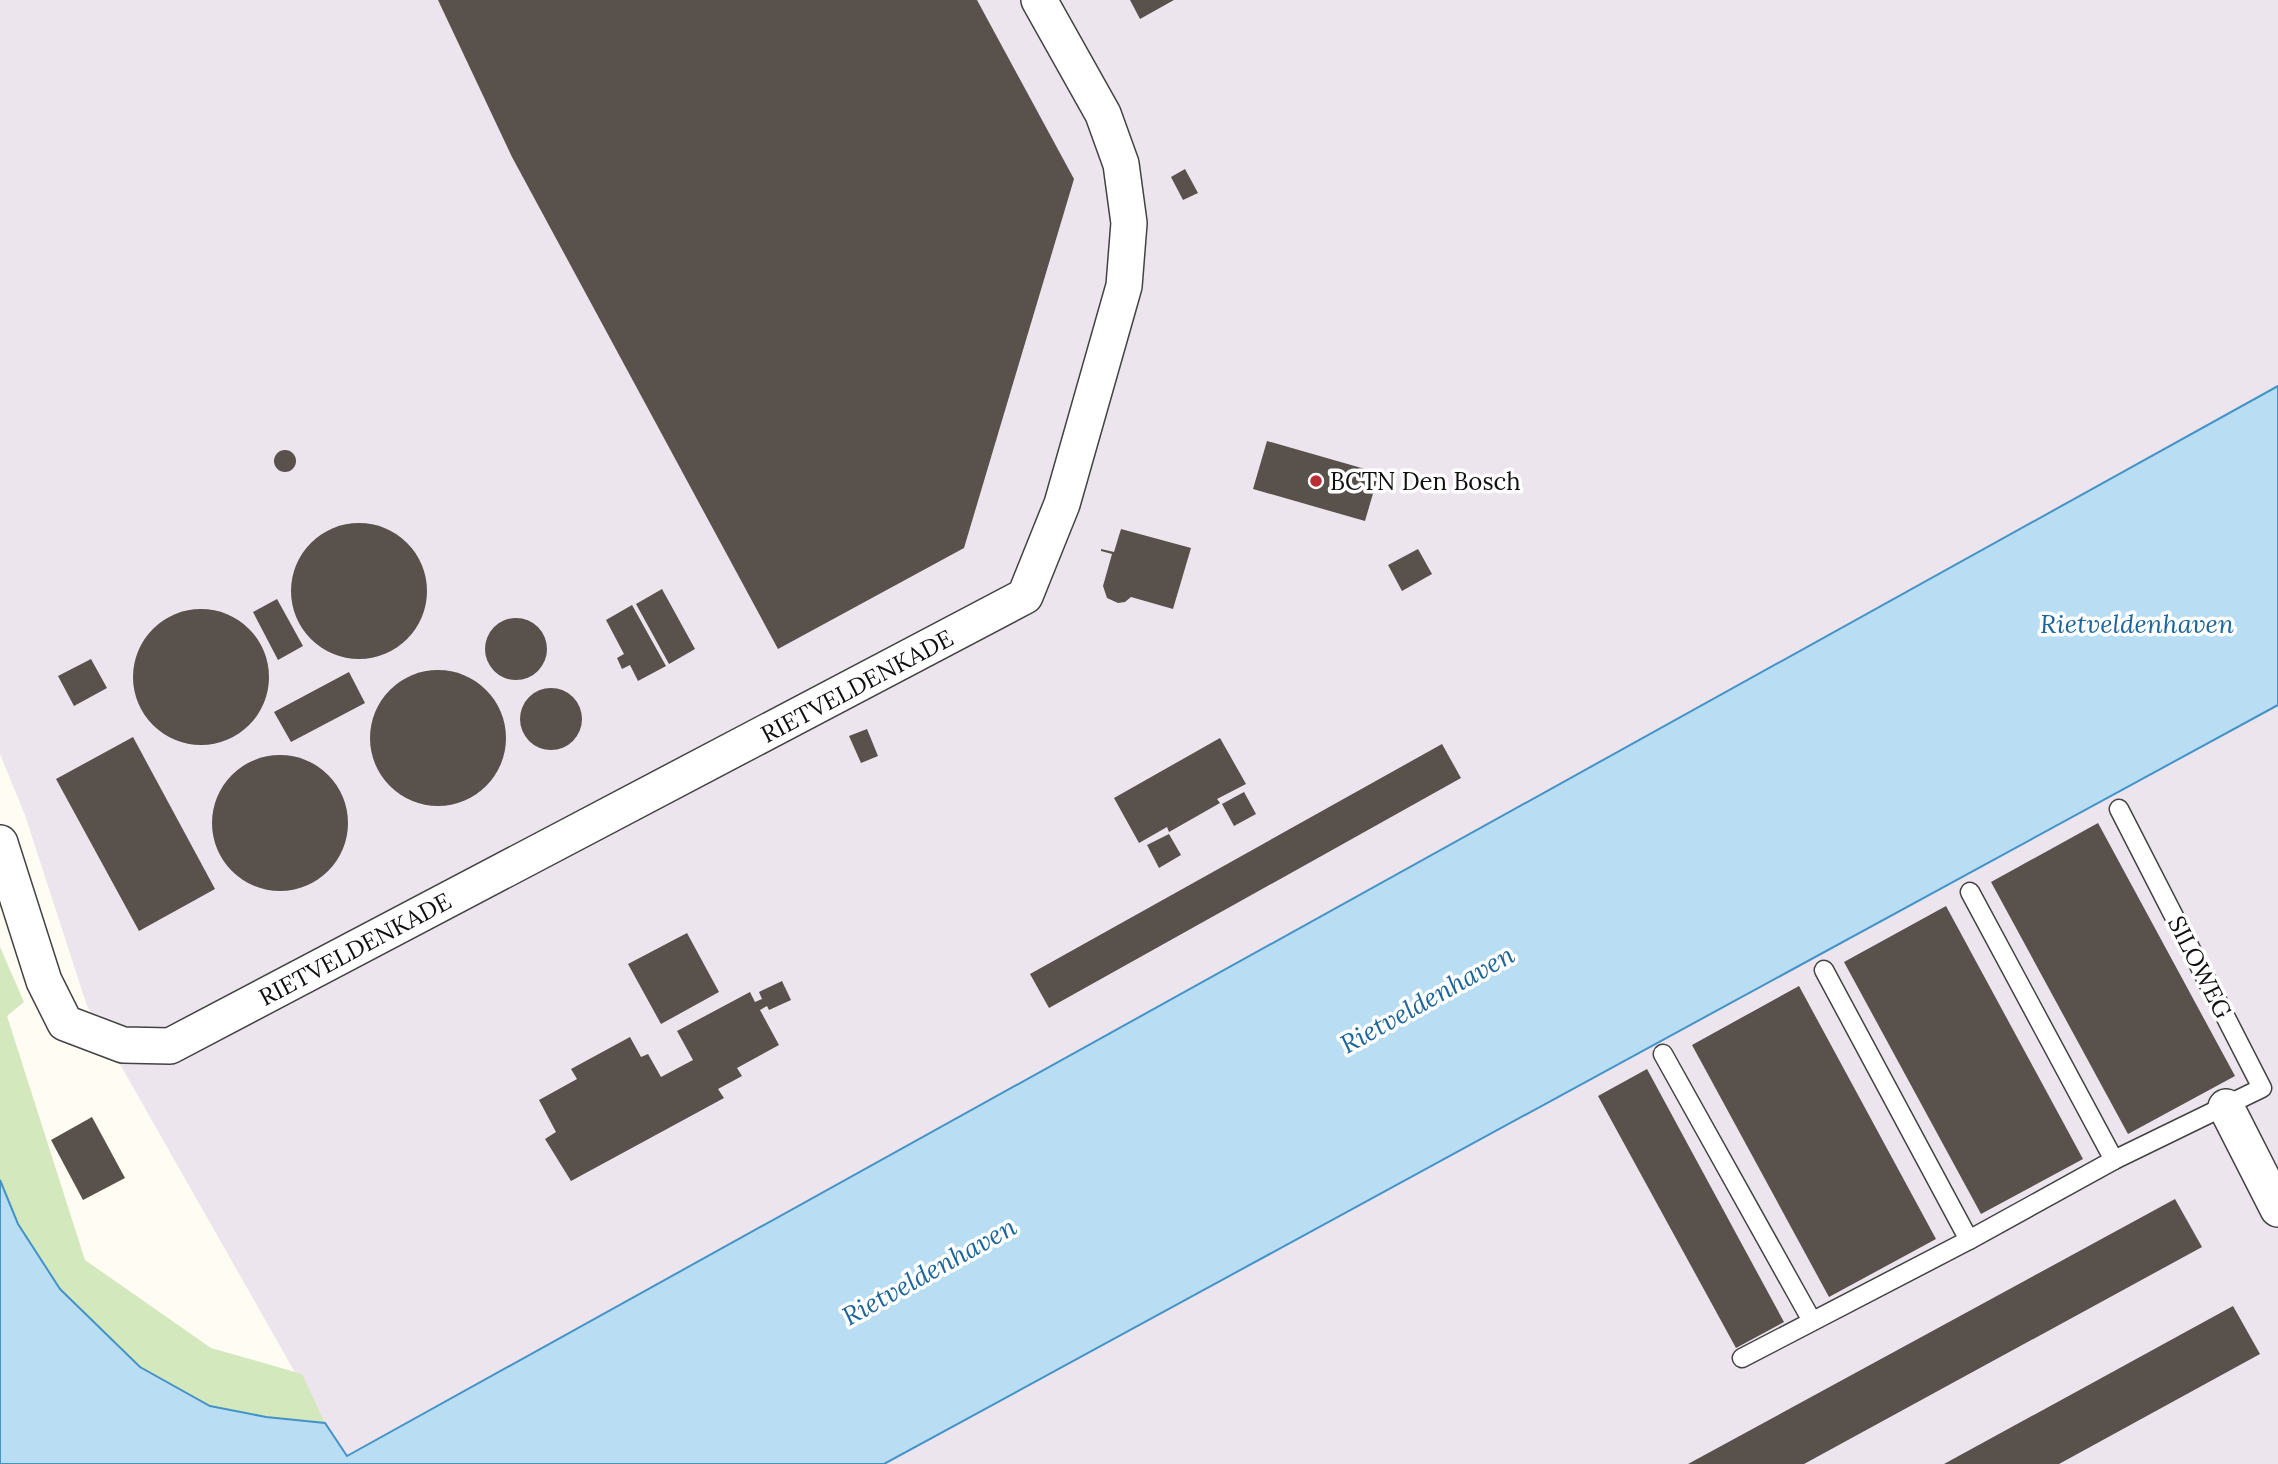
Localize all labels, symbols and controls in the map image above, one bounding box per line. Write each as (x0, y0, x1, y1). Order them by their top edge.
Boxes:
place label: BCTN Den Bosch (1330, 466, 1521, 497)
marker: BCTN Den Bosch (1308, 473, 1324, 489)
water label: Rietveldenhaven (2040, 607, 2234, 640)
street label: RIETVELDENKADE (756, 622, 958, 750)
street label: RIETVELDENKADE (254, 885, 456, 1013)
street label: SILOWEG (2161, 911, 2239, 1023)
water label: Rietveldenhaven (1334, 938, 1520, 1060)
water label: Rietveldenhaven (836, 1210, 1022, 1332)

